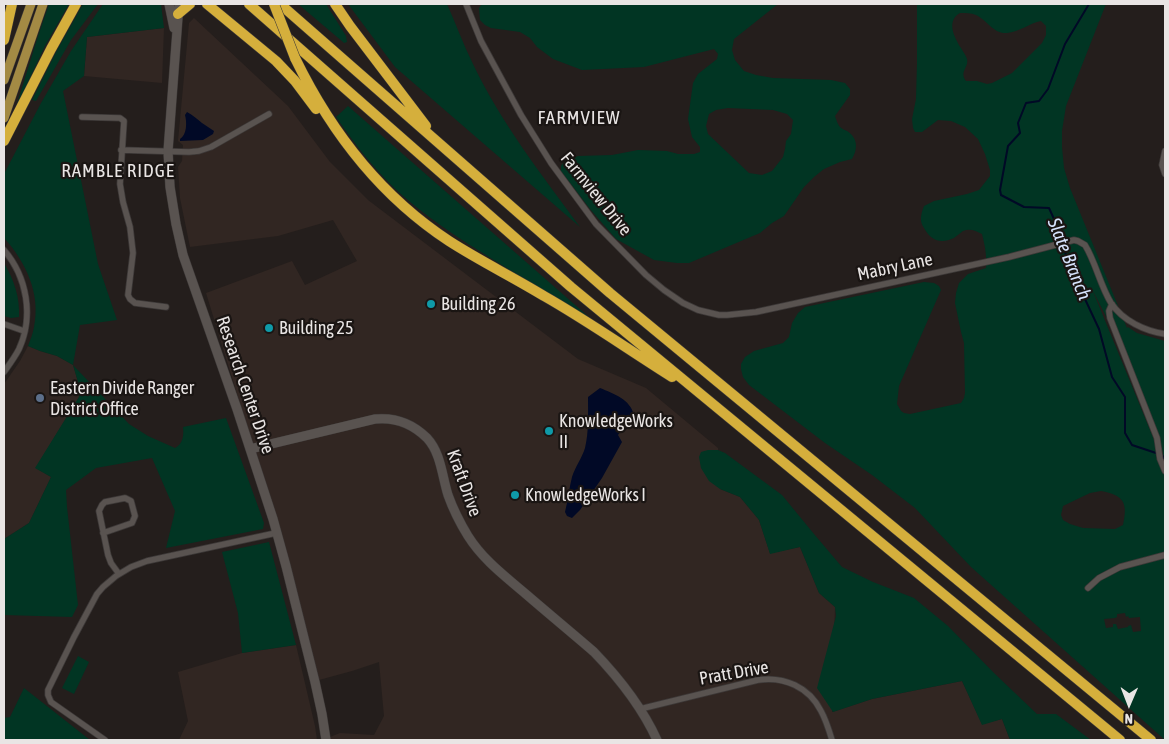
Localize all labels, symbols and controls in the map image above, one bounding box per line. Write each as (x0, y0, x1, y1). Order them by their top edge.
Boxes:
district label: FARMVIEW (537, 107, 621, 129)
street label: Farmview Drive (556, 148, 636, 240)
district label: RAMBLE RIDGE (60, 160, 176, 182)
water label: Slate Branch (1042, 215, 1096, 303)
street label: Mabry Lane (855, 248, 935, 286)
place label: Building 26 (441, 293, 515, 315)
marker: Building 26 (425, 298, 437, 310)
street label: Research Center Drive (211, 313, 279, 457)
place label: Building 25 (279, 317, 353, 339)
marker: Building 25 (263, 322, 275, 334)
place label: Eastern Divide Ranger District Office (50, 377, 194, 419)
marker: Eastern Divide Ranger District Office (34, 392, 46, 404)
place label: KnowledgeWorks II (559, 410, 673, 452)
marker: KnowledgeWorks II (543, 425, 555, 437)
street label: Kraft Drive (442, 447, 486, 519)
place label: KnowledgeWorks I (525, 484, 646, 506)
marker: KnowledgeWorks I (509, 489, 521, 501)
street label: Pratt Drive (698, 656, 770, 690)
north arrow (1104, 679, 1154, 729)
text: N (1124, 711, 1133, 727)

